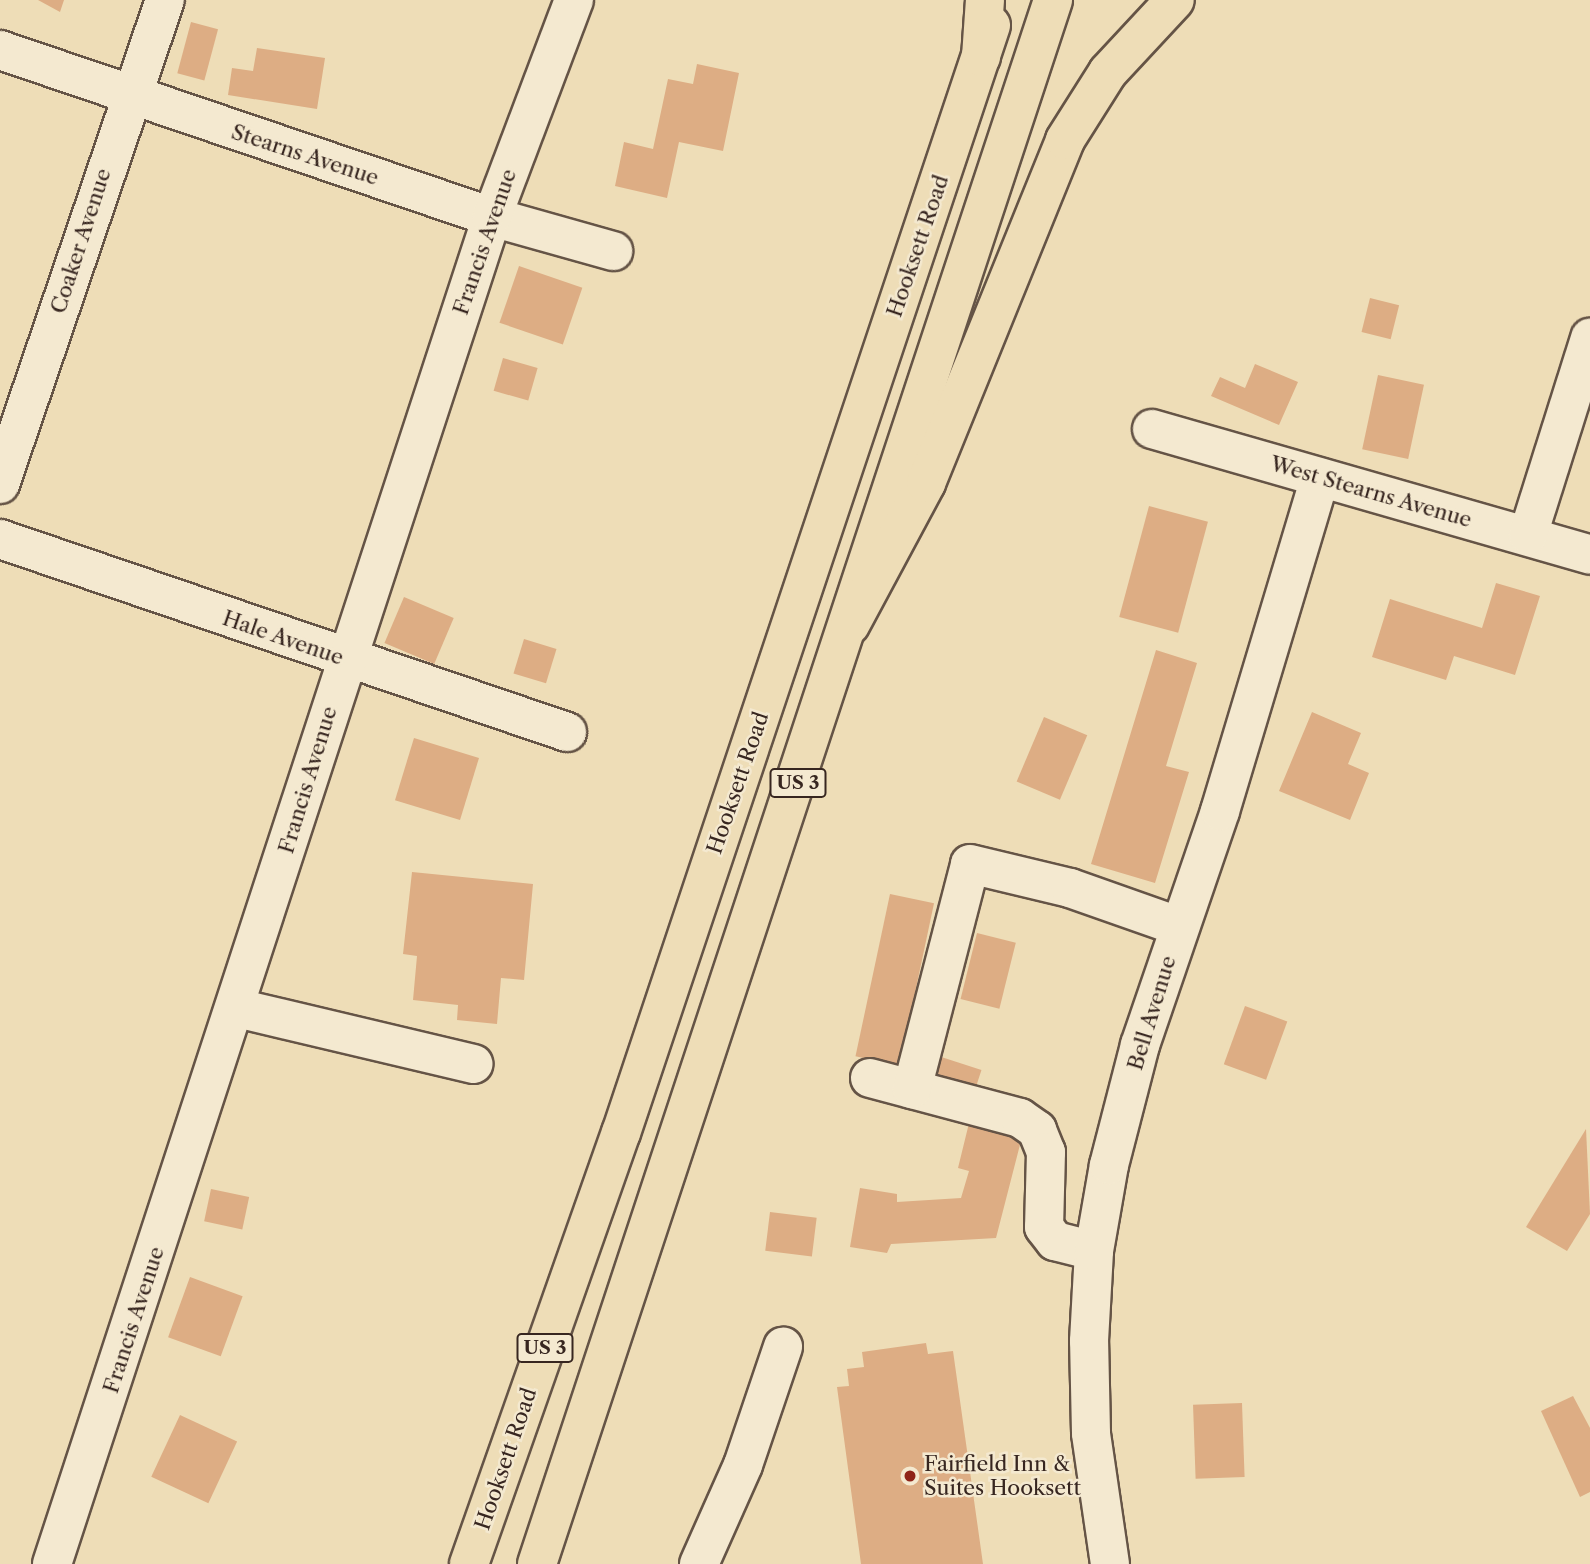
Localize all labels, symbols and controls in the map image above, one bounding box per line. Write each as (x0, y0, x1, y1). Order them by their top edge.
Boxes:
street label: Stearns Avenue (228, 119, 382, 191)
street label: Coaker Avenue (45, 165, 117, 317)
street label: Francis Avenue (448, 165, 522, 319)
street label: Hooksett Road (882, 172, 954, 320)
street label: West Stearns Avenue (1267, 451, 1475, 533)
street label: Hale Avenue (219, 605, 347, 671)
street label: Francis Avenue (274, 703, 342, 857)
street label: Hooksett Road (702, 709, 774, 857)
road number: US 3 (768, 768, 828, 798)
street label: Bell Avenue (1123, 952, 1181, 1074)
street label: Francis Avenue (98, 1243, 170, 1397)
road number: US 3 (515, 1332, 575, 1364)
street label: Hooksett Road (470, 1385, 542, 1533)
place label: Fairfield Inn & Suites Hooksett (924, 1451, 1081, 1501)
marker: Fairfield Inn & Suites Hooksett (902, 1468, 918, 1484)

